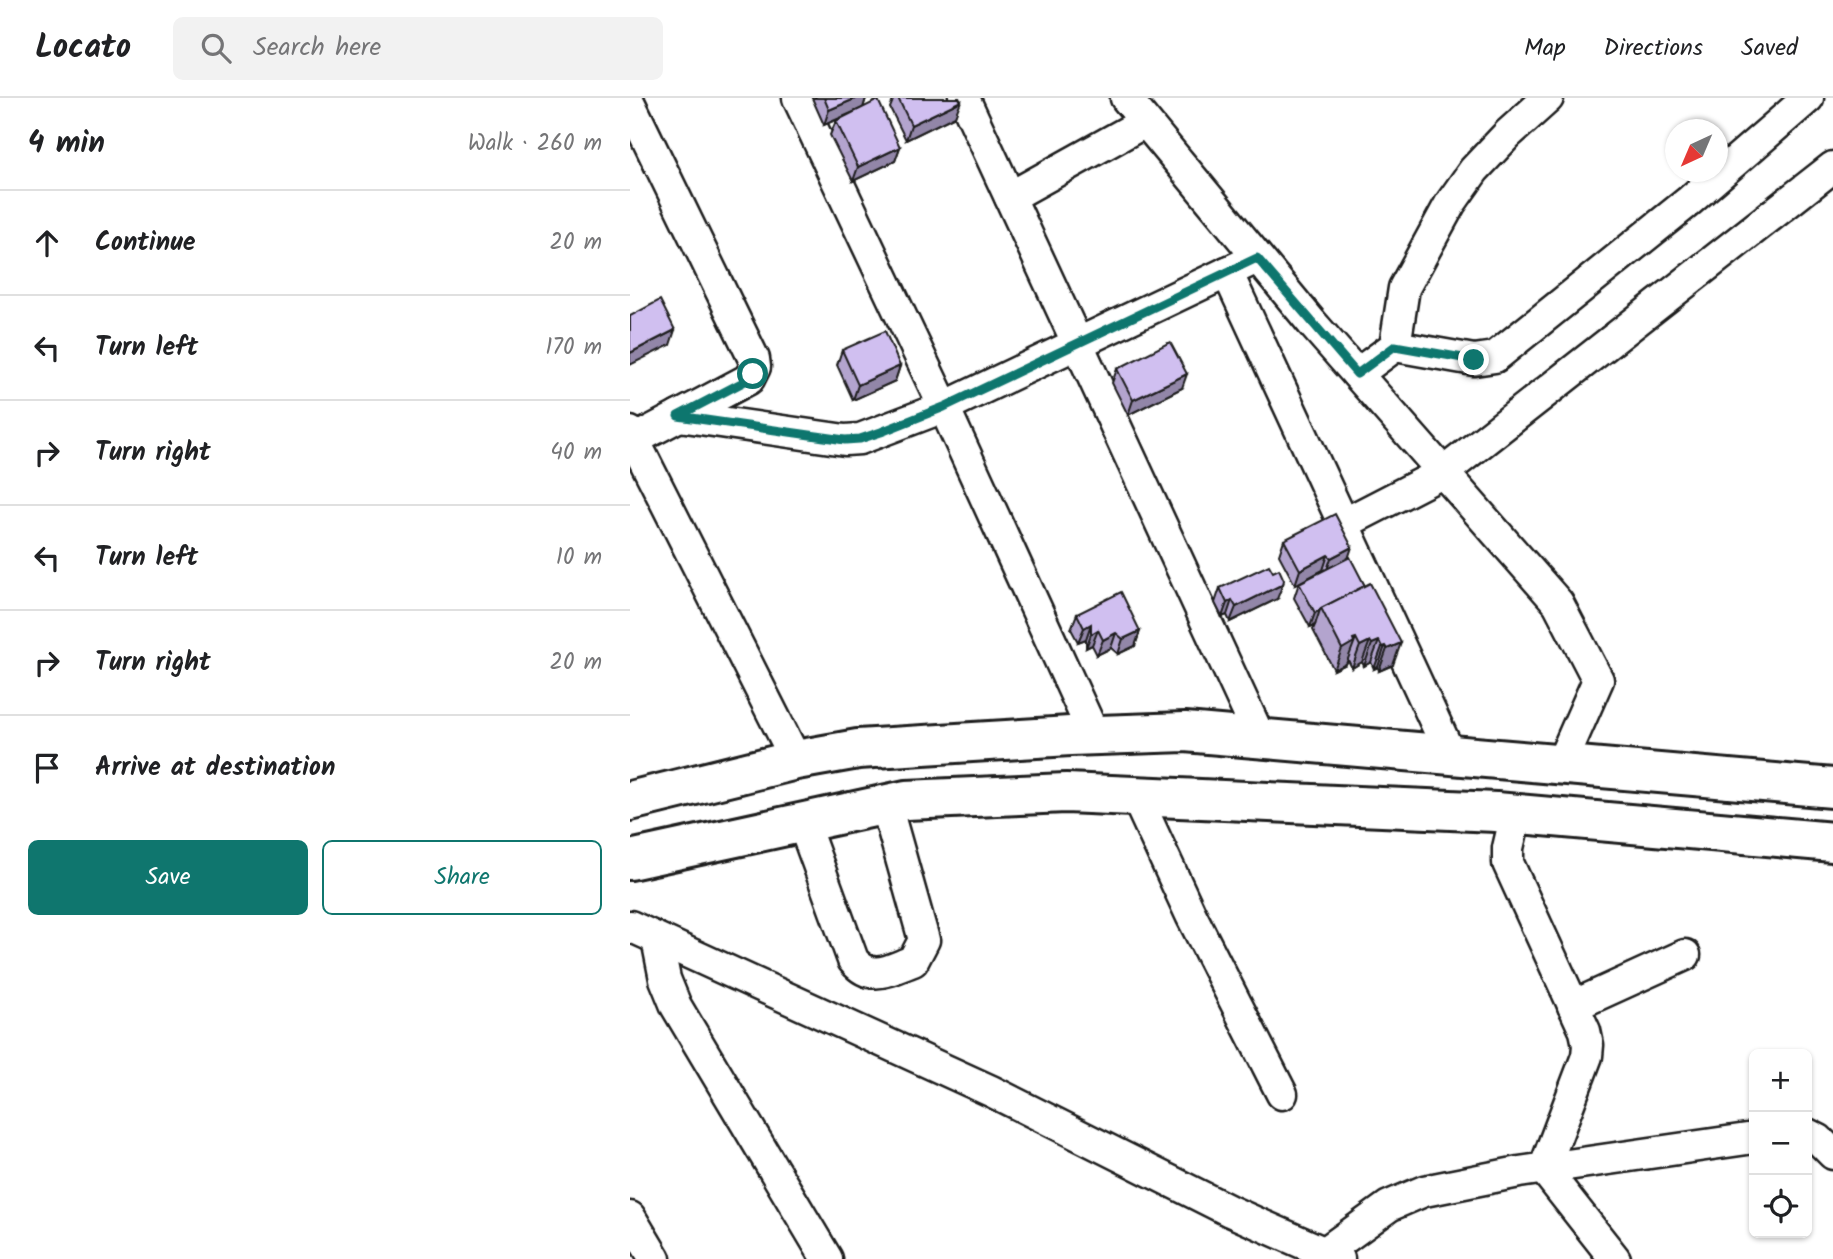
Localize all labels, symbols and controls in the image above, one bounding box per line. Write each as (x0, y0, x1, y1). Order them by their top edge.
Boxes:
search box (173, 17, 663, 80)
text: Locato (35, 22, 131, 75)
text: Search here (253, 27, 381, 69)
icon: search (197, 29, 235, 67)
text: Map (1524, 29, 1566, 68)
text: Directions (1604, 29, 1703, 68)
text: Saved (1741, 29, 1798, 68)
north arrow (1665, 119, 1728, 182)
text: 4 min (28, 120, 105, 168)
text: Walk · 260 m (468, 126, 602, 162)
text: Continue (95, 222, 196, 264)
icon: ahead (28, 224, 66, 262)
text: 20 m (550, 225, 602, 261)
text: Turn left (95, 327, 198, 369)
icon: left (28, 329, 66, 367)
text: 170 m (545, 330, 602, 366)
route end (1458, 344, 1489, 375)
route start (737, 358, 768, 389)
text: Turn right (95, 432, 211, 474)
icon: right (28, 434, 66, 472)
text: 40 m (550, 435, 602, 471)
text: Turn left (95, 537, 198, 579)
icon: left (28, 539, 66, 577)
text: 10 m (556, 540, 602, 576)
text: Turn right (95, 642, 211, 684)
icon: right (28, 644, 66, 682)
text: 20 m (550, 645, 602, 681)
text: Arrive at destination (95, 747, 335, 789)
icon: arrive (28, 749, 66, 787)
button: Save (28, 840, 308, 915)
button: Share (322, 840, 602, 915)
map controls (1749, 1049, 1812, 1238)
button: + (1749, 1049, 1812, 1112)
button: − (1749, 1112, 1812, 1175)
button: locate (1749, 1175, 1812, 1238)

